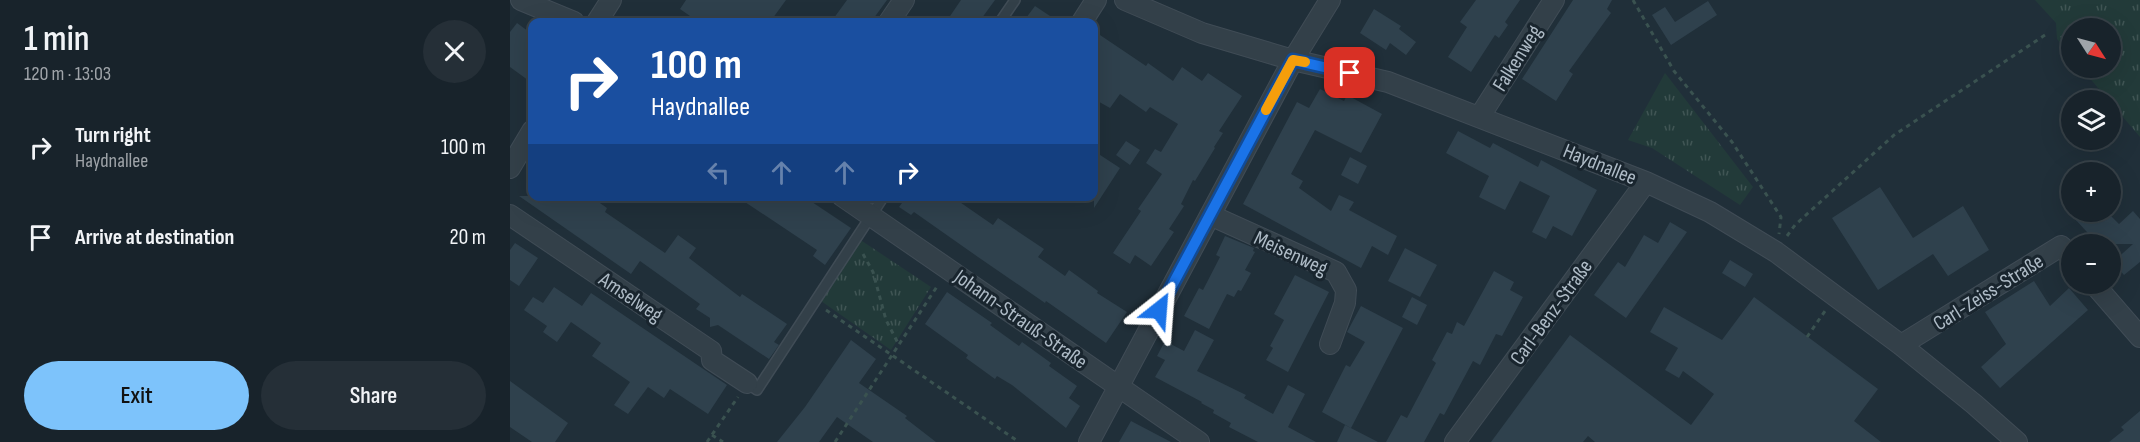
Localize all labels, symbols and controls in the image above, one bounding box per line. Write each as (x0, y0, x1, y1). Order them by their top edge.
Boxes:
text: 1 min (24, 18, 89, 61)
north arrow (2061, 18, 2121, 78)
map controls (2061, 18, 2121, 294)
button: close (423, 20, 486, 83)
street label: Falkenweg (1487, 21, 1547, 96)
text: 100 m (651, 40, 742, 91)
icon: right (552, 42, 630, 120)
pin (1324, 47, 1375, 98)
icon: arrive (1333, 56, 1366, 89)
text: 120 m · 13:03 (24, 62, 111, 86)
button: layers (2061, 90, 2121, 150)
text: Haydnallee (651, 91, 750, 123)
text: Turn right (75, 122, 151, 149)
icon: right (24, 131, 57, 164)
text: 100 m (441, 134, 486, 161)
street label: Haydnallee (1559, 138, 1640, 190)
text: Haydnallee (75, 149, 148, 173)
icon: left (702, 156, 735, 189)
icon: ahead (765, 156, 798, 189)
icon: ahead (828, 156, 861, 189)
icon: right (891, 156, 924, 189)
button: + (2061, 162, 2121, 222)
icon: arrive (24, 221, 57, 254)
text: Arrive at destination (75, 224, 234, 251)
text: 20 m (450, 224, 486, 251)
street label: Meisenweg (1250, 226, 1332, 281)
button: − (2061, 234, 2121, 294)
street label: Carl-Zeiss-Straße (1929, 249, 2048, 336)
street label: Carl-Benz-Straße (1505, 255, 1598, 370)
street label: Johann-Strauß-Straße (949, 264, 1092, 374)
street label: Amselweg (593, 267, 667, 328)
position arrow (1127, 278, 1191, 342)
button: Exit (24, 361, 249, 430)
button: Share (261, 361, 486, 430)

